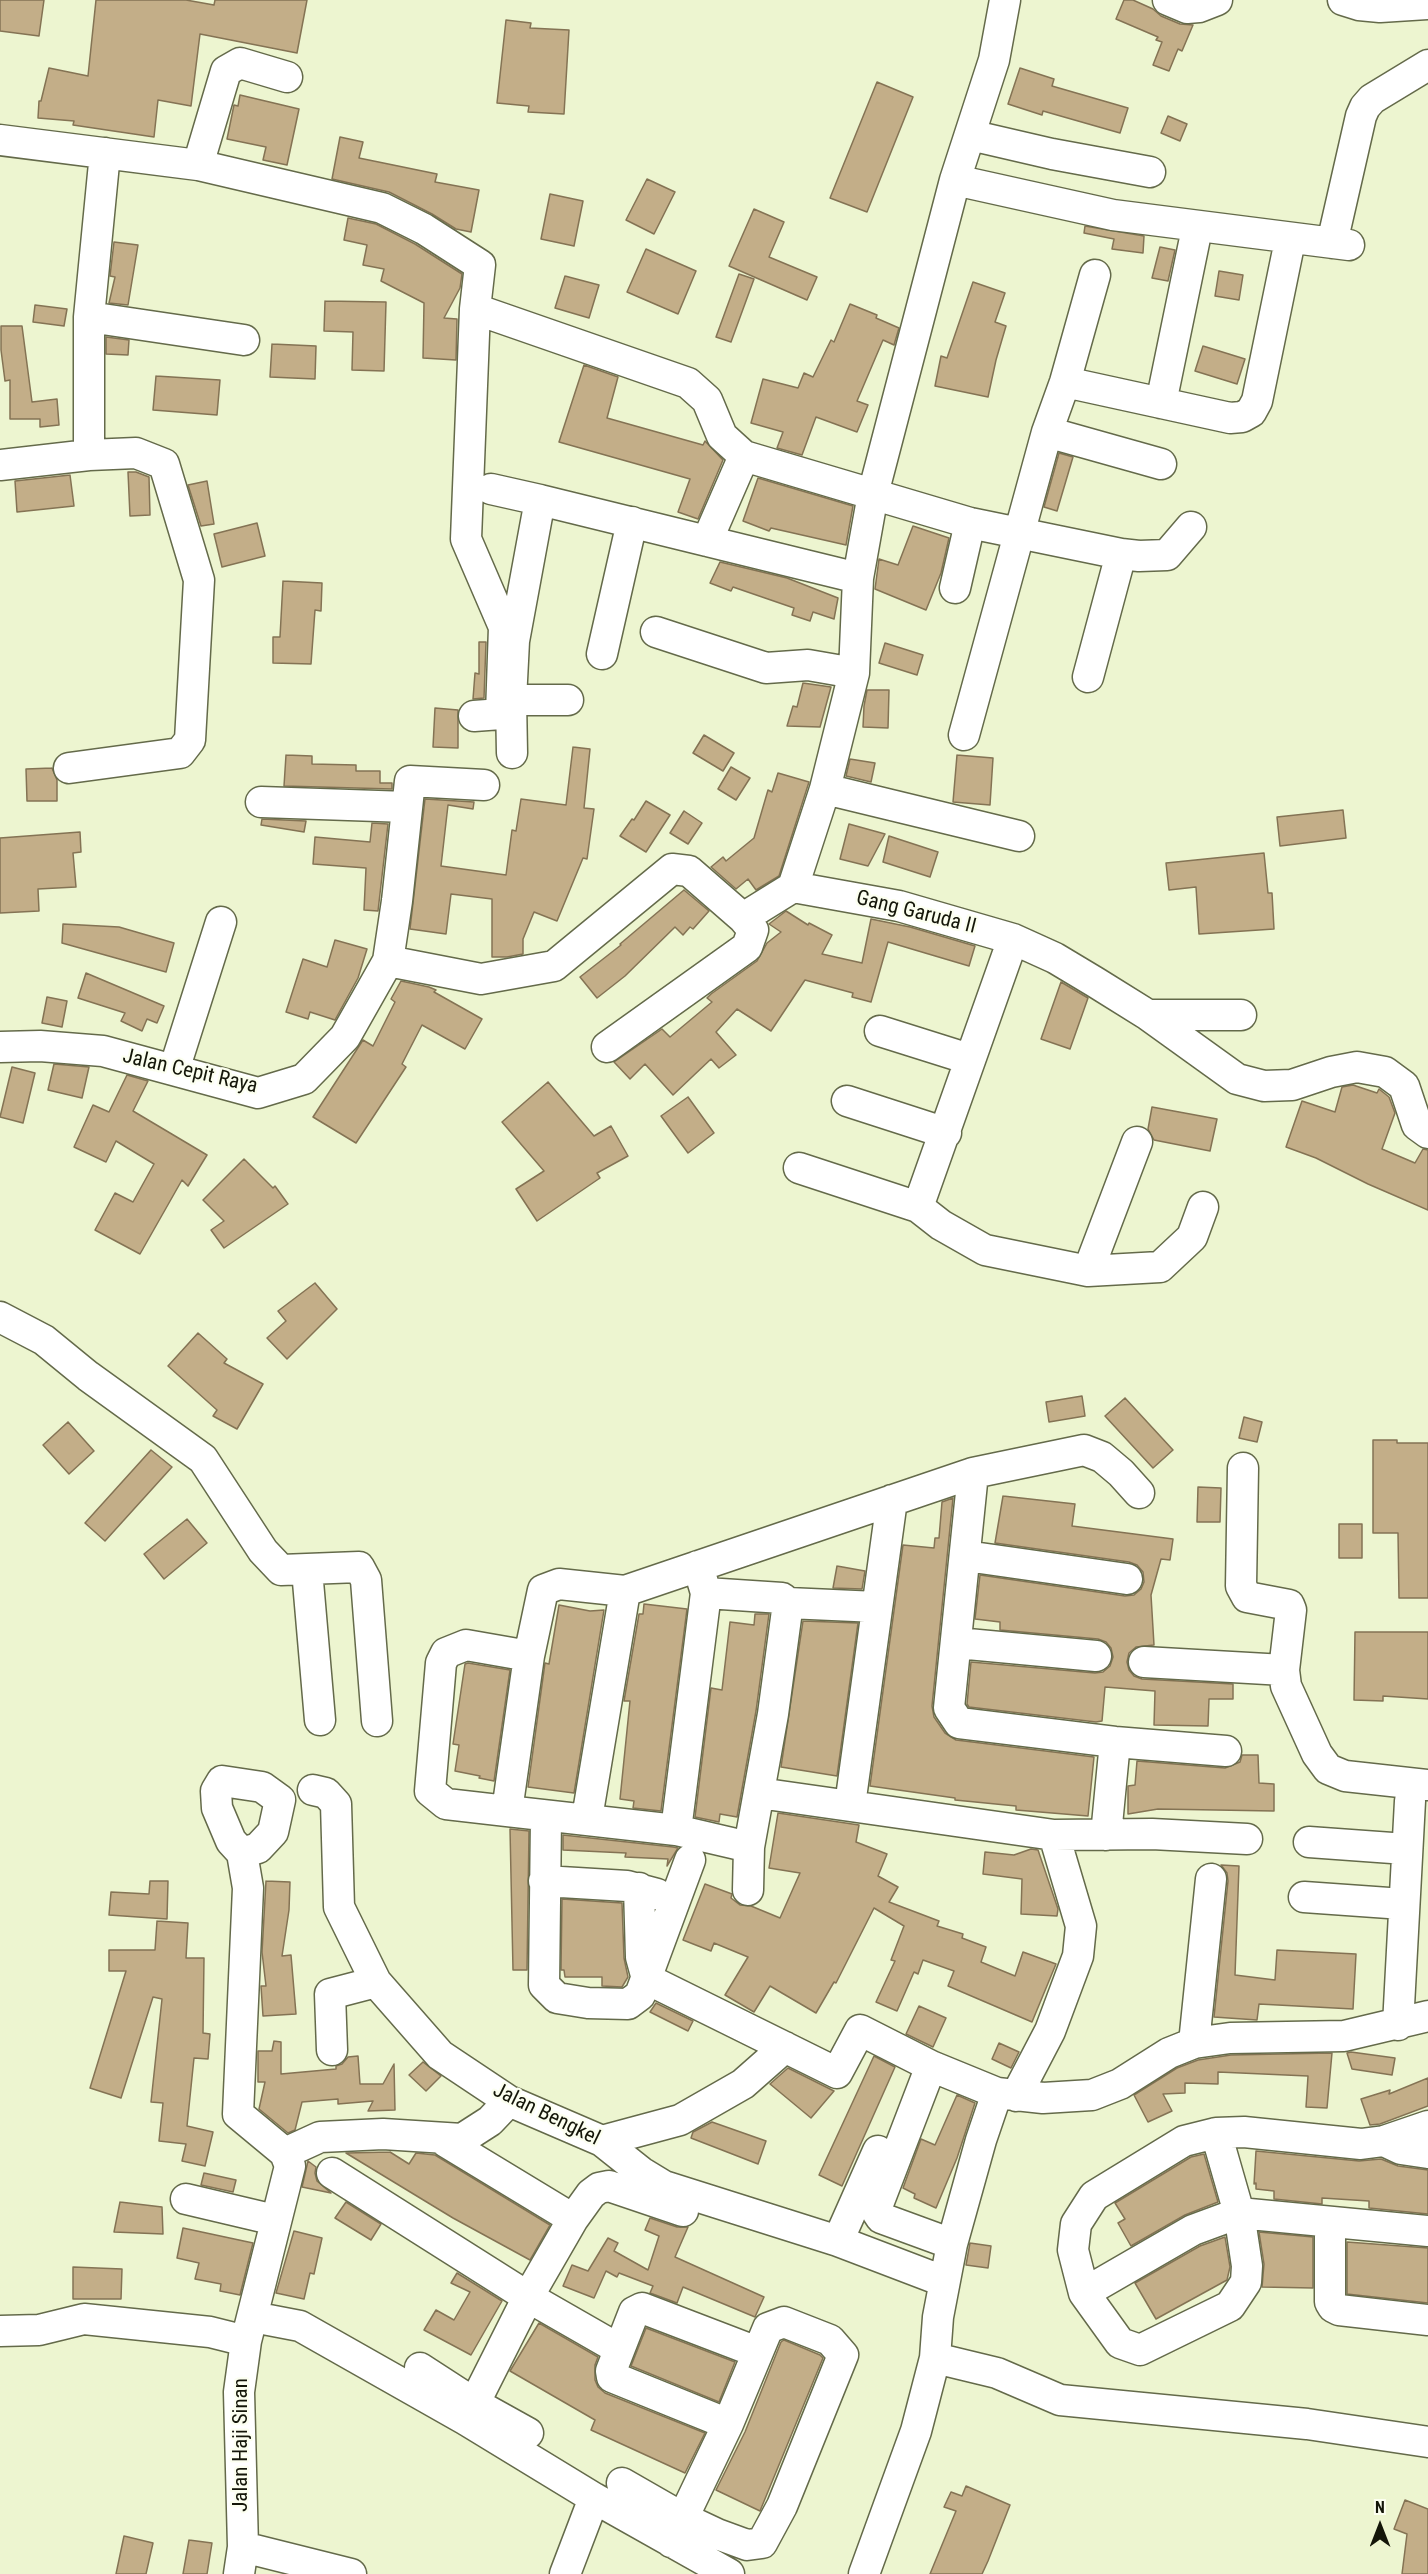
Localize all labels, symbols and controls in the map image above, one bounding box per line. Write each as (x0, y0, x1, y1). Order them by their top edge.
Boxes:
street label: Gang Garuda II (853, 886, 979, 940)
street label: Jalan Cepit Raya (120, 1044, 260, 1100)
street label: Jalan Bengkel (488, 2078, 604, 2152)
street label: Jalan Haji Sinan (229, 2378, 255, 2512)
north arrow (1350, 2496, 1410, 2556)
text: N (1375, 2498, 1385, 2517)

